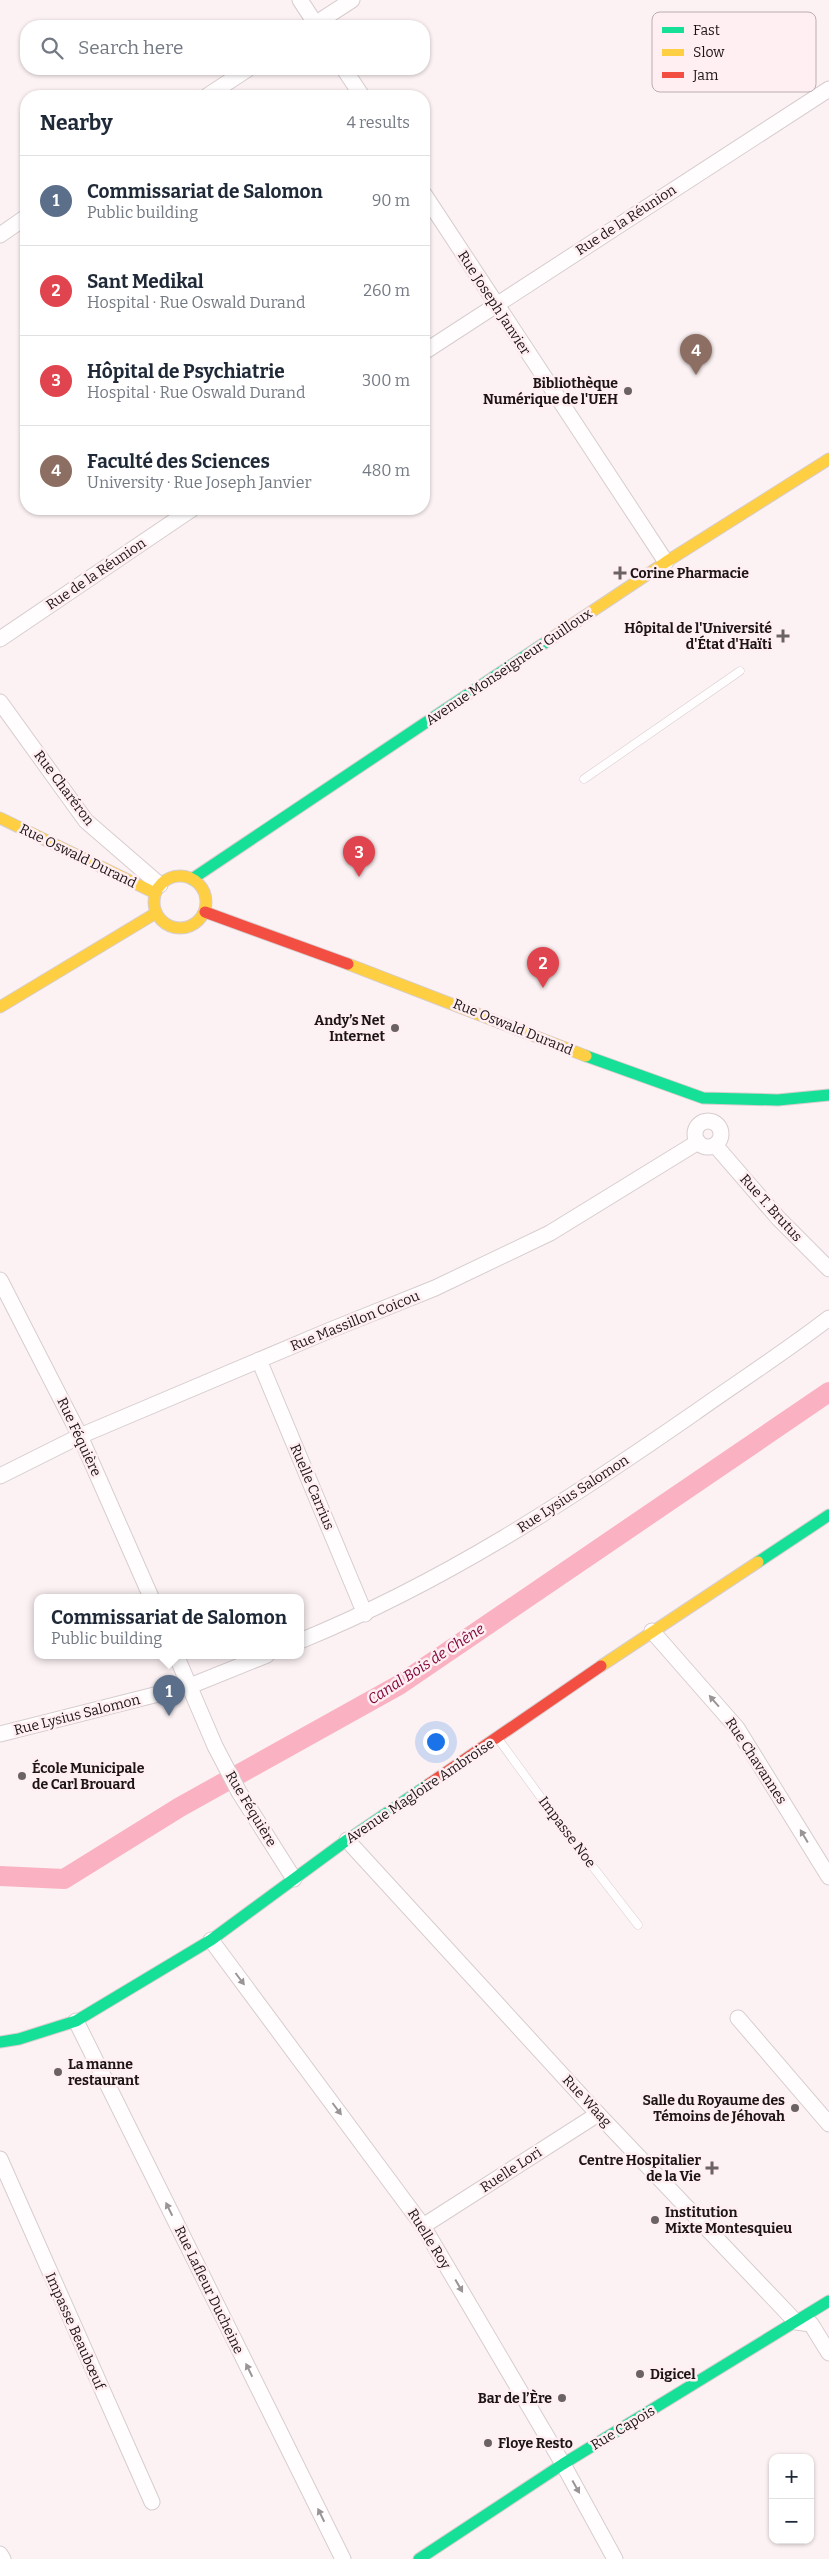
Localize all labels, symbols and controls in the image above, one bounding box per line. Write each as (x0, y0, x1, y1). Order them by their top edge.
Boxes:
legend (652, 12, 816, 92)
search box (20, 20, 430, 75)
text: Fast (693, 22, 720, 39)
icon: search (38, 34, 66, 62)
text: Search here (78, 36, 183, 59)
text: Slow (693, 44, 725, 61)
text: Jam (692, 67, 719, 84)
text: Nearby (40, 110, 113, 136)
text: 4 results (347, 113, 410, 132)
text: Commissariat de Salomon (87, 180, 323, 203)
street label: Rue de la Réunion (573, 181, 680, 259)
text: 1 (53, 191, 59, 210)
text: 90 m (372, 191, 410, 210)
text: Public building (87, 203, 198, 222)
street label: Rue Joseph Janvier (454, 248, 534, 358)
text: Sant Medikal (87, 270, 204, 293)
text: 2 (51, 281, 61, 300)
text: 260 m (363, 281, 410, 300)
text: Hospital · Rue Oswald Durand (87, 293, 305, 312)
pin: 4 (680, 334, 712, 375)
text: Hôpital de Psychiatrie (87, 360, 285, 383)
text: 3 (51, 371, 61, 390)
text: 300 m (362, 371, 410, 390)
place label: Bibliothèque Numérique de l'UEH (483, 375, 618, 408)
text: Hospital · Rue Oswald Durand (87, 383, 305, 402)
marker: Bibliothèque Numérique de l'UEH (622, 385, 634, 397)
text: Faculté des Sciences (87, 450, 270, 473)
text: 4 (51, 461, 61, 480)
text: 480 m (362, 461, 410, 480)
text: University · Rue Joseph Janvier (87, 473, 311, 492)
street label: Rue de la Réunion (43, 534, 149, 614)
place label: Corine Pharmacie (630, 565, 749, 582)
marker: Corine Pharmacie (614, 567, 626, 579)
street label: Avenue Monseigneur Guilloux (423, 605, 596, 729)
place label: Hôpital de l'Université d'État d'Haïti (624, 620, 773, 653)
marker: Hôpital de l'Université d'État d'Haïti (776, 629, 790, 643)
street label: Rue Charéron (30, 747, 98, 829)
street label: Rue Oswald Durand (17, 820, 139, 892)
pin: 3 (343, 836, 375, 877)
pin: 2 (527, 947, 559, 988)
street label: Rue Oswald Durand (451, 995, 575, 1059)
place label: Andy’s Net Internet (314, 1012, 385, 1045)
marker: Andy’s Net Internet (389, 1022, 401, 1034)
street label: Rue T. Brutus (736, 1171, 806, 1245)
street label: Rue Massillon Coicou (288, 1287, 422, 1355)
street label: Rue Féquière (53, 1395, 105, 1479)
street label: Ruelle Carrius (286, 1441, 338, 1533)
street label: Rue Lysius Salomon (514, 1452, 632, 1536)
popup (34, 1594, 304, 1659)
text: Commissariat de Salomon (51, 1606, 287, 1629)
water label: Canal Bois de Chêne (364, 1619, 488, 1708)
text: Public building (51, 1629, 162, 1648)
pin: 1 (153, 1675, 185, 1716)
street label: Rue Lysius Salomon (12, 1691, 142, 1739)
one-way arrow (708, 1695, 720, 1707)
street label: Rue Chavannes (722, 1715, 790, 1807)
your location (423, 1729, 449, 1755)
street label: Avenue Magloire Ambroise (342, 1735, 498, 1847)
place label: École Municipale de Carl Brouard (32, 1759, 145, 1793)
street label: Rue Féquière (222, 1768, 280, 1850)
marker: École Municipale de Carl Brouard (16, 1770, 28, 1782)
street label: Impasse Noe (535, 1793, 599, 1871)
one-way arrow (799, 1829, 808, 1842)
one-way arrow (235, 1972, 245, 1986)
place label: La manne restaurant (68, 2056, 140, 2089)
marker: La manne restaurant (52, 2066, 64, 2078)
street label: Rue Waag (559, 2072, 615, 2130)
place label: Salle du Royaume des Témoins de Jéhovah (642, 2092, 785, 2125)
one-way arrow (332, 2102, 342, 2116)
marker: Salle du Royaume des Témoins de Jéhovah (789, 2102, 801, 2114)
street label: Ruelle Lori (477, 2144, 545, 2196)
place label: Centre Hospitalier de la Vie (579, 2152, 701, 2185)
marker: Centre Hospitalier de la Vie (705, 2161, 719, 2175)
one-way arrow (165, 2201, 173, 2216)
place label: Institution Mixte Montesquieu (665, 2204, 792, 2237)
street label: Ruelle Roy (404, 2206, 455, 2273)
marker: Institution Mixte Montesquieu (649, 2214, 661, 2226)
street label: Rue Lafleur Ducheine (171, 2223, 247, 2357)
street label: Impasse Beaubœuf (42, 2270, 109, 2393)
one-way arrow (455, 2279, 463, 2294)
one-way arrow (245, 2363, 253, 2377)
place label: Digicel (650, 2366, 696, 2383)
marker: Digicel (634, 2368, 646, 2380)
place label: Bar de l’Ère (478, 2389, 552, 2407)
marker: Bar de l’Ère (556, 2392, 568, 2404)
street label: Rue Capois (588, 2402, 658, 2454)
place label: Floye Resto (498, 2435, 573, 2452)
marker: Floye Resto (482, 2437, 494, 2449)
map controls (769, 2454, 814, 2544)
button: + (769, 2454, 814, 2499)
one-way arrow (572, 2480, 580, 2494)
button: − (769, 2499, 814, 2544)
one-way arrow (317, 2508, 325, 2522)

